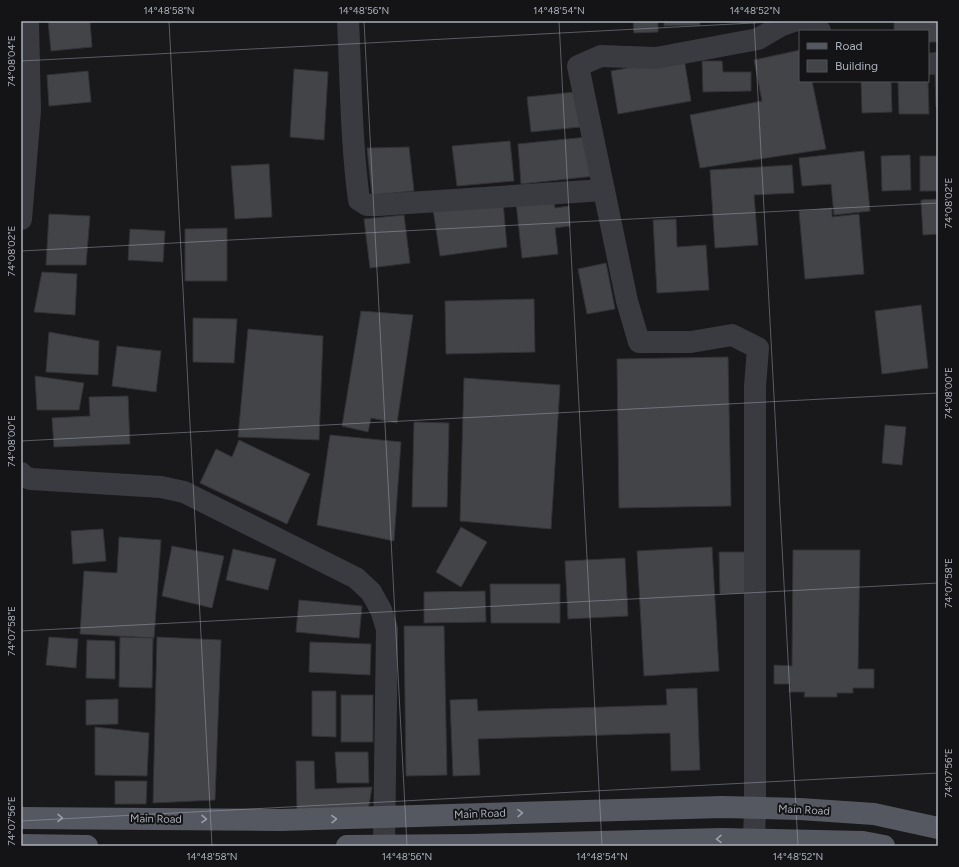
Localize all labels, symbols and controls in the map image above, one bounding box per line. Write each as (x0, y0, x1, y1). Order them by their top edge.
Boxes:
text: 14°48'58"N (143, 4, 195, 17)
text: 14°48'56"N (339, 4, 389, 17)
text: 14°48'54"N (533, 4, 585, 17)
text: 14°48'52"N (730, 4, 780, 17)
legend (799, 30, 929, 82)
text: 74°08'04"E (5, 35, 18, 87)
text: Road (835, 39, 863, 53)
text: Building (835, 59, 878, 73)
text: 74°08'02"E (942, 177, 955, 228)
text: 74°08'02"E (5, 225, 18, 276)
text: 74°08'00"E (942, 367, 955, 419)
text: 74°08'00"E (5, 415, 18, 467)
text: 74°07'58"E (942, 558, 955, 608)
text: 74°07'58"E (5, 606, 18, 656)
text: 74°07'56"E (942, 748, 955, 798)
text: 74°07'56"E (5, 796, 18, 846)
street label: Main Road (778, 802, 830, 818)
street label: Main Road (454, 807, 506, 821)
one-way arrow (517, 809, 523, 817)
street label: Main Road (130, 812, 182, 826)
one-way arrow (57, 814, 63, 822)
one-way arrow (331, 814, 337, 823)
one-way arrow (201, 815, 207, 823)
one-way arrow (716, 835, 722, 843)
text: 14°48'58"N (186, 850, 238, 863)
text: 14°48'56"N (382, 850, 432, 863)
text: 14°48'54"N (576, 850, 628, 863)
text: 14°48'52"N (773, 850, 823, 863)

